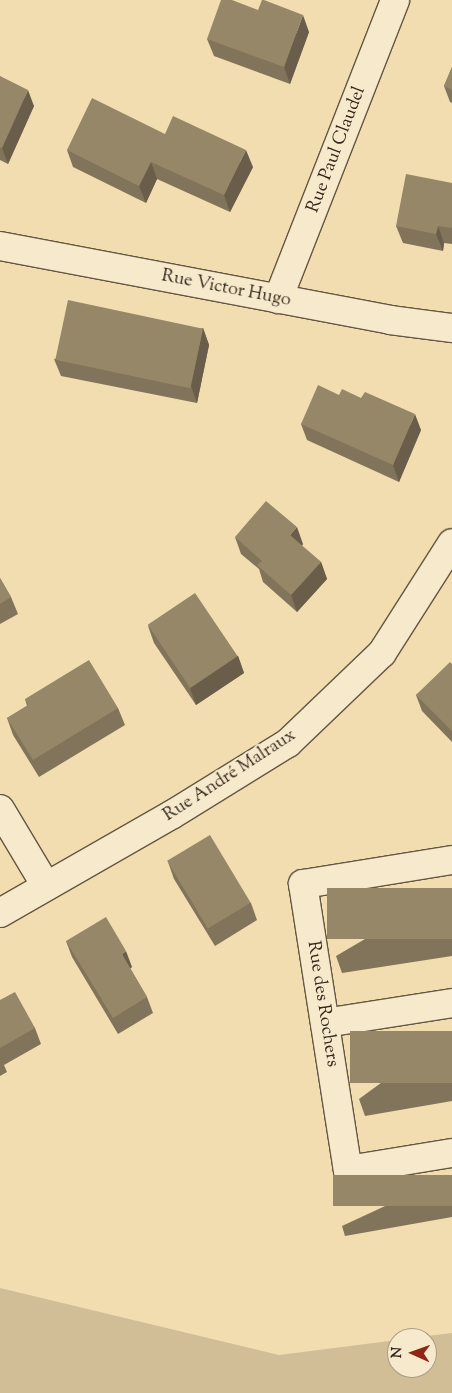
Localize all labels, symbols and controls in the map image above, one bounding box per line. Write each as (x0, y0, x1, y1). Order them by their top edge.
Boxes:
street label: Rue Paul Claudel (303, 84, 371, 216)
street label: Rue Victor Hugo (160, 266, 292, 312)
street label: Rue André Malraux (160, 725, 300, 827)
street label: Rue des Rochers (301, 940, 343, 1068)
north arrow (387, 1328, 437, 1378)
text: N (388, 1347, 408, 1358)

